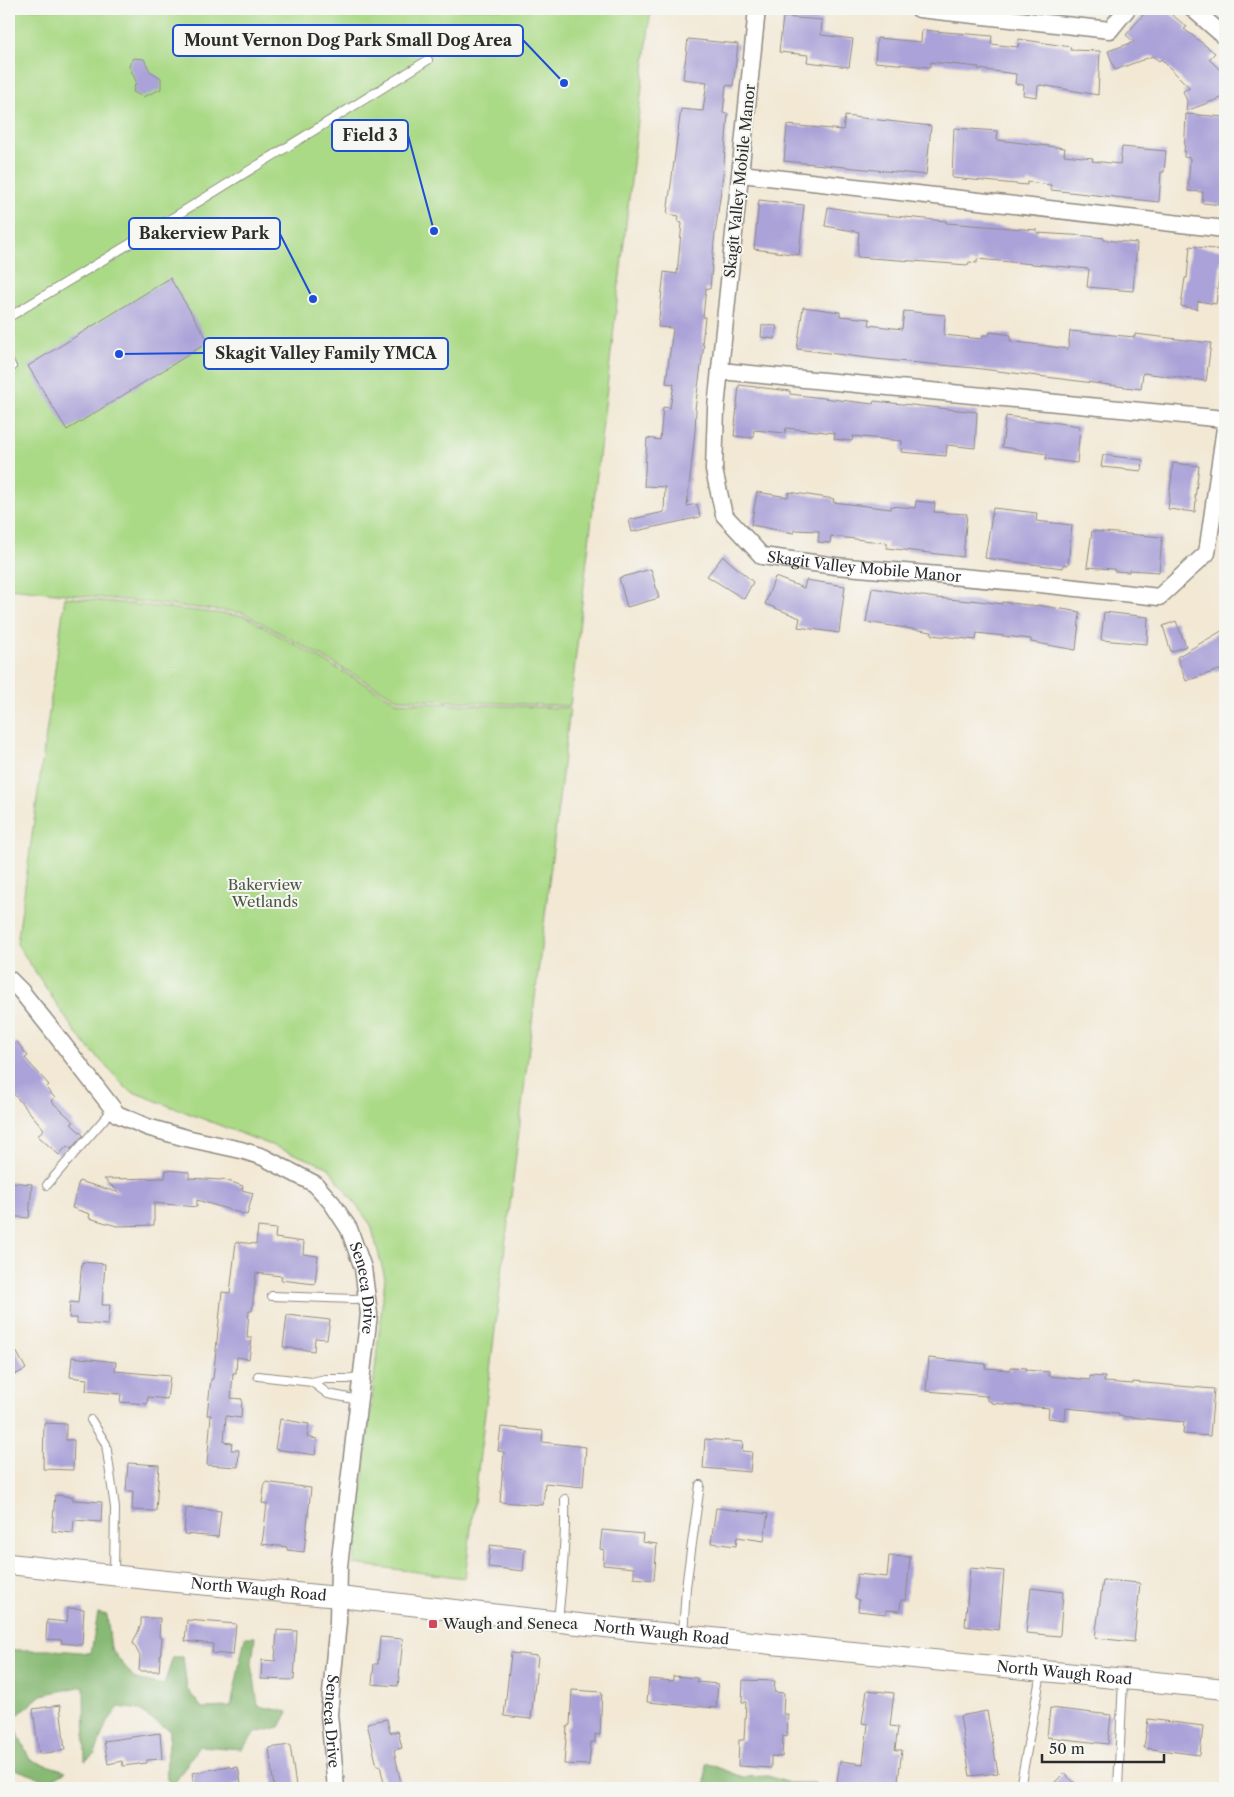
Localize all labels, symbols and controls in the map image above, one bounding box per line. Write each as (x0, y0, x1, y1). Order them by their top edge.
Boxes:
callout: Mount Vernon Dog Park Small Dog Area (173, 25, 523, 56)
text: Mount Vernon Dog Park Small Dog Area (184, 30, 513, 50)
street label: Skagit Valley Mobile Manor (720, 82, 759, 279)
callout: Field 3 (332, 120, 408, 151)
text: Field 3 (342, 125, 398, 145)
callout: Bakerview Park (129, 218, 280, 249)
text: Bakerview Park (139, 223, 270, 243)
callout: Skagit Valley Family YMCA (204, 338, 448, 369)
text: Skagit Valley Family YMCA (215, 343, 438, 363)
street label: Skagit Valley Mobile Manor (766, 547, 963, 586)
park label: Bakerview Wetlands (228, 875, 303, 911)
street label: Seneca Drive (345, 1239, 379, 1335)
street label: North Waugh Road (190, 1573, 328, 1605)
place label: Waugh and Seneca (442, 1614, 578, 1633)
street label: North Waugh Road (593, 1616, 730, 1649)
marker: Waugh and Seneca (427, 1618, 439, 1630)
street label: North Waugh Road (996, 1656, 1133, 1689)
street label: Seneca Drive (320, 1674, 344, 1769)
scale bar (1042, 1732, 1164, 1764)
text: 50 m (1049, 1739, 1085, 1758)

